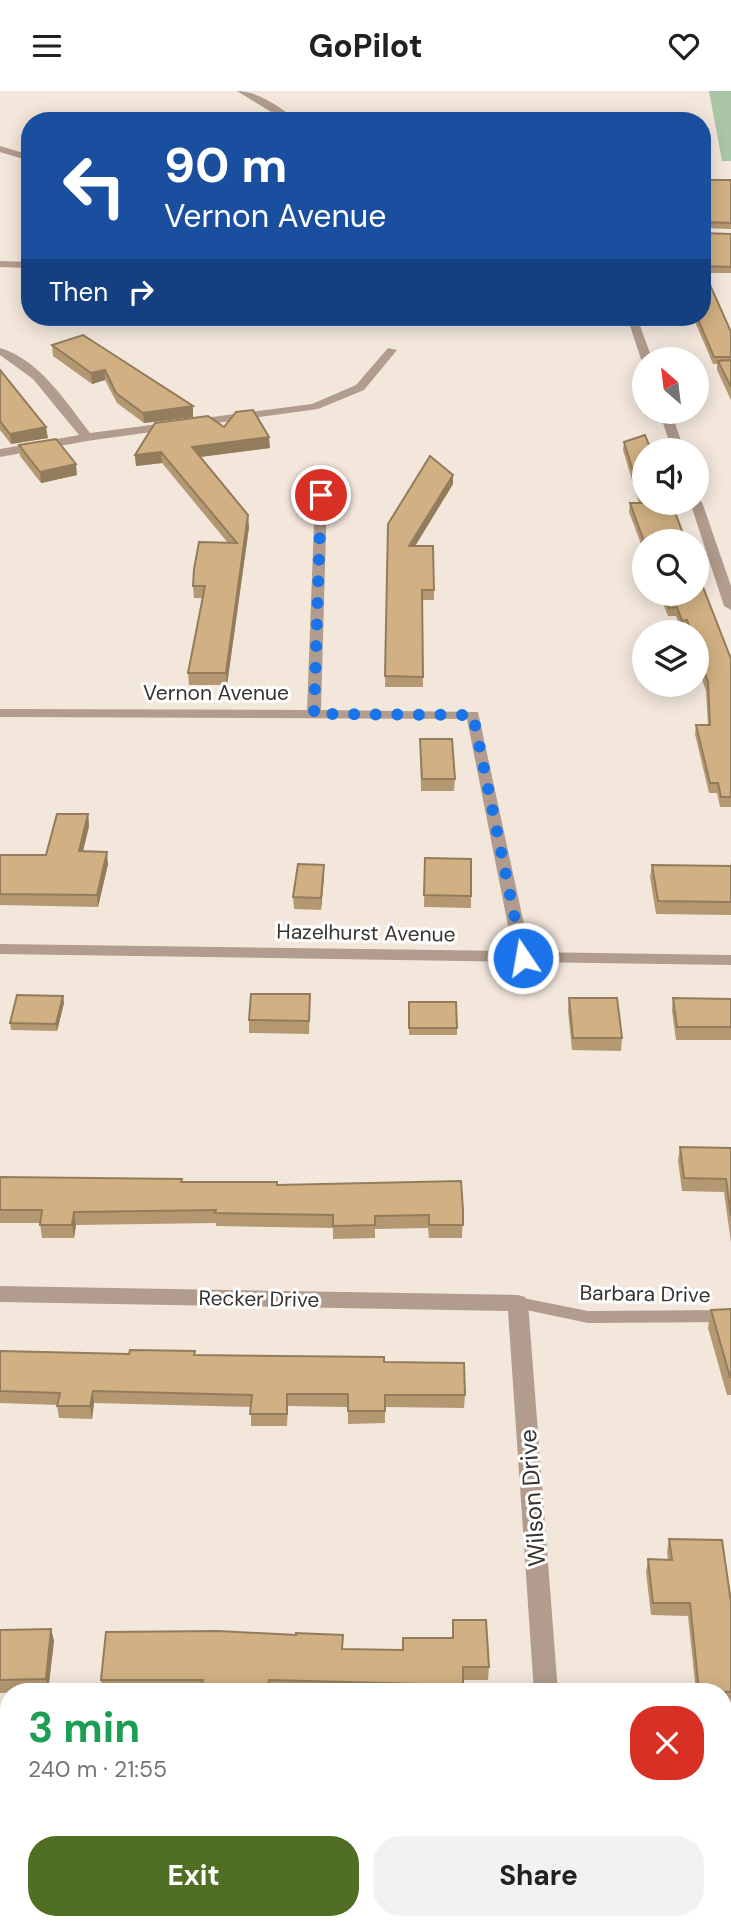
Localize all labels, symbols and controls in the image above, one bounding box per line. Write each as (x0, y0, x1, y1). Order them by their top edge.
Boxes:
text: GoPilot (308, 25, 423, 67)
icon: menu (28, 27, 66, 65)
icon: heart (665, 27, 703, 65)
text: 90 m (164, 133, 287, 197)
icon: left (49, 140, 140, 231)
text: Vernon Avenue (164, 195, 386, 237)
icon: right (122, 273, 160, 311)
text: Then (49, 275, 108, 309)
north arrow (632, 347, 709, 423)
map controls (632, 347, 709, 697)
button: sound (632, 438, 709, 515)
pin (291, 465, 351, 525)
icon: arrive (302, 476, 340, 514)
button: search (632, 529, 709, 606)
button: layers (632, 620, 709, 697)
street label: Vernon Avenue (143, 679, 289, 707)
street label: Hazelhurst Avenue (276, 917, 456, 949)
position arrow (486, 921, 560, 995)
street label: Barbara Drive (579, 1279, 711, 1309)
street label: Recker Drive (198, 1284, 320, 1314)
street label: Wilson Drive (512, 1428, 552, 1568)
text: 3 min (28, 1700, 140, 1755)
button: close (630, 1706, 704, 1780)
text: 240 m · 21:55 (28, 1754, 167, 1784)
button: Exit (28, 1836, 359, 1916)
button: Share (373, 1836, 704, 1916)

